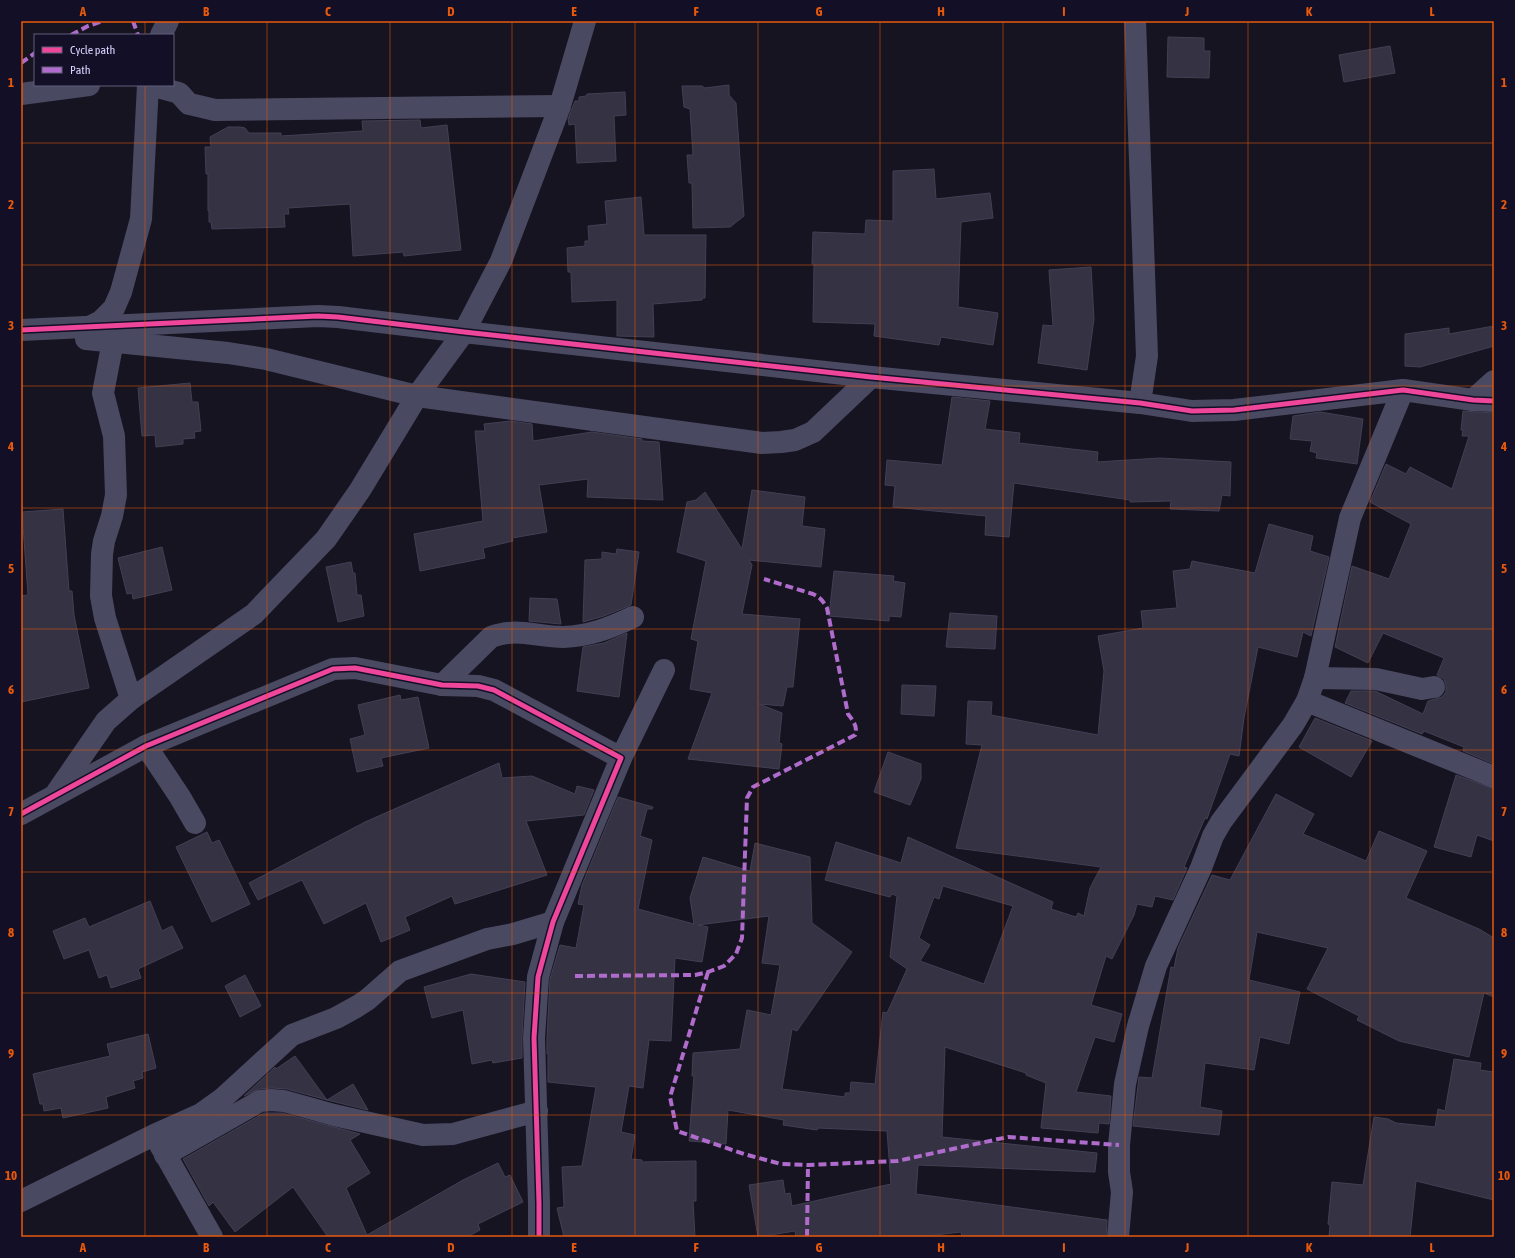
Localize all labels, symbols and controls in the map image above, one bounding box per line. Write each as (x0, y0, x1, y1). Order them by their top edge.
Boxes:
text: A (79, 4, 87, 19)
text: B (203, 4, 210, 19)
text: C (325, 4, 331, 19)
text: D (447, 4, 455, 19)
text: E (571, 4, 577, 19)
text: F (693, 4, 699, 19)
text: G (816, 4, 823, 19)
text: H (937, 4, 945, 19)
text: I (1062, 4, 1066, 19)
text: J (1184, 4, 1189, 19)
text: K (1306, 4, 1313, 19)
text: L (1429, 4, 1435, 19)
legend (34, 34, 174, 86)
text: Cycle path (70, 43, 115, 57)
text: Path (70, 63, 91, 77)
text: 1 (8, 75, 14, 90)
text: 1 (1501, 75, 1507, 90)
text: 2 (8, 197, 14, 212)
text: 2 (1501, 197, 1507, 212)
text: 3 (8, 318, 14, 333)
text: 3 (1501, 318, 1507, 333)
text: 4 (7, 439, 14, 454)
text: 4 (1500, 439, 1507, 454)
text: 5 (8, 561, 14, 576)
text: 5 (1501, 561, 1507, 576)
text: 6 (8, 682, 14, 697)
text: 6 (1501, 682, 1507, 697)
text: 7 (8, 804, 14, 819)
text: 7 (1501, 804, 1507, 819)
text: 8 (8, 925, 14, 940)
text: 8 (1501, 925, 1507, 940)
text: 9 (8, 1046, 14, 1061)
text: 9 (1501, 1046, 1507, 1061)
text: 10 (5, 1168, 17, 1183)
text: 10 (1498, 1168, 1510, 1183)
text: A (79, 1240, 87, 1255)
text: B (203, 1240, 210, 1255)
text: C (325, 1240, 331, 1255)
text: D (447, 1240, 455, 1255)
text: E (571, 1240, 577, 1255)
text: F (693, 1240, 699, 1255)
text: G (816, 1240, 823, 1255)
text: H (937, 1240, 945, 1255)
text: I (1062, 1240, 1066, 1255)
text: J (1184, 1240, 1189, 1255)
text: K (1306, 1240, 1313, 1255)
text: L (1429, 1240, 1435, 1255)

